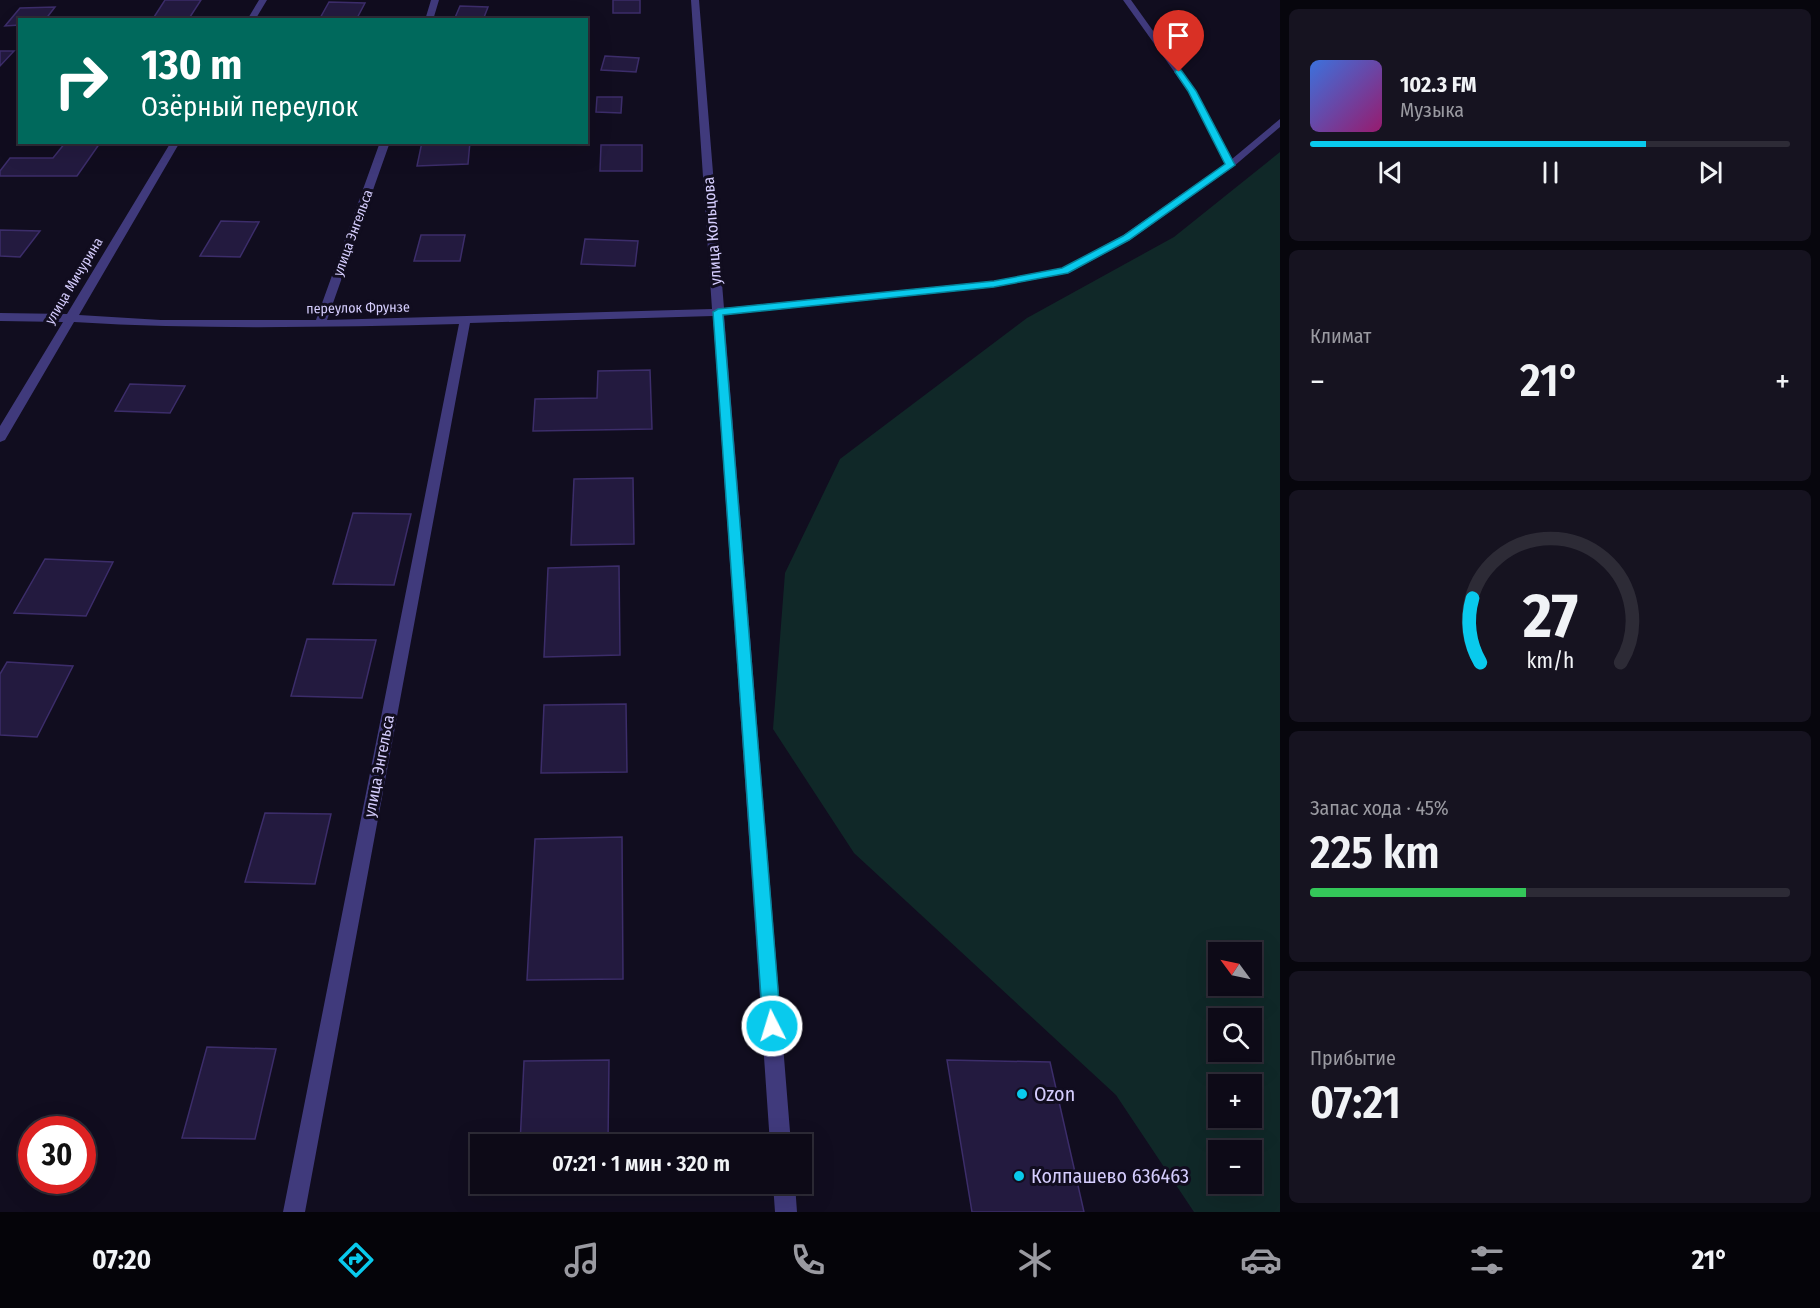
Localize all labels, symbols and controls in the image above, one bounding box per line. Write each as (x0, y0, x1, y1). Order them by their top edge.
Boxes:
pin (1153, 10, 1204, 72)
icon: arrive (1162, 19, 1195, 52)
text: 130 m (141, 40, 242, 90)
icon: right (42, 42, 120, 120)
text: 102.3 FM (1400, 71, 1477, 98)
text: Озёрный переулок (141, 91, 358, 123)
text: Музыка (1400, 98, 1464, 122)
icon: previous (1374, 156, 1407, 189)
icon: pause (1534, 156, 1567, 189)
icon: next (1694, 156, 1727, 189)
street label: улица Кольцова (699, 176, 725, 286)
street label: улица Энгельса (329, 187, 377, 279)
street label: улица Мичурина (41, 234, 107, 327)
street label: переулок Фрунзе (306, 299, 410, 317)
text: Климат (1310, 324, 1371, 348)
text: 21° (1520, 354, 1580, 408)
text: − (1310, 362, 1325, 402)
text: + (1775, 362, 1790, 402)
text: 27 (1521, 579, 1578, 654)
text: km/h (1526, 648, 1574, 674)
street label: улица Энгельса (360, 713, 398, 819)
text: Запас хода · 45% (1310, 796, 1449, 820)
text: 225 km (1310, 826, 1440, 880)
north arrow (1208, 942, 1262, 996)
map controls (1208, 942, 1262, 1194)
position arrow (740, 994, 804, 1058)
button: search (1208, 1008, 1262, 1062)
text: Прибытие (1310, 1046, 1396, 1070)
button: + (1208, 1074, 1262, 1128)
text: 07:21 (1310, 1076, 1401, 1130)
place label: Ozon (1034, 1082, 1075, 1106)
marker: Ozon (1015, 1087, 1029, 1101)
speed limit sign: 30 (18, 1116, 96, 1194)
button: − (1208, 1140, 1262, 1194)
text: 07:21 · 1 мин · 320 m (552, 1150, 730, 1177)
place label: Колпашево 636463 (1031, 1164, 1189, 1188)
marker: Колпашево 636463 (1012, 1169, 1026, 1183)
icon: directions (335, 1239, 377, 1281)
icon: music (561, 1239, 603, 1281)
icon: phone (787, 1239, 829, 1281)
icon: climate (1014, 1239, 1056, 1281)
icon: car (1240, 1239, 1282, 1281)
icon: filters (1466, 1239, 1508, 1281)
text: 07:20 (92, 1244, 151, 1276)
text: 21° (1692, 1244, 1728, 1276)

